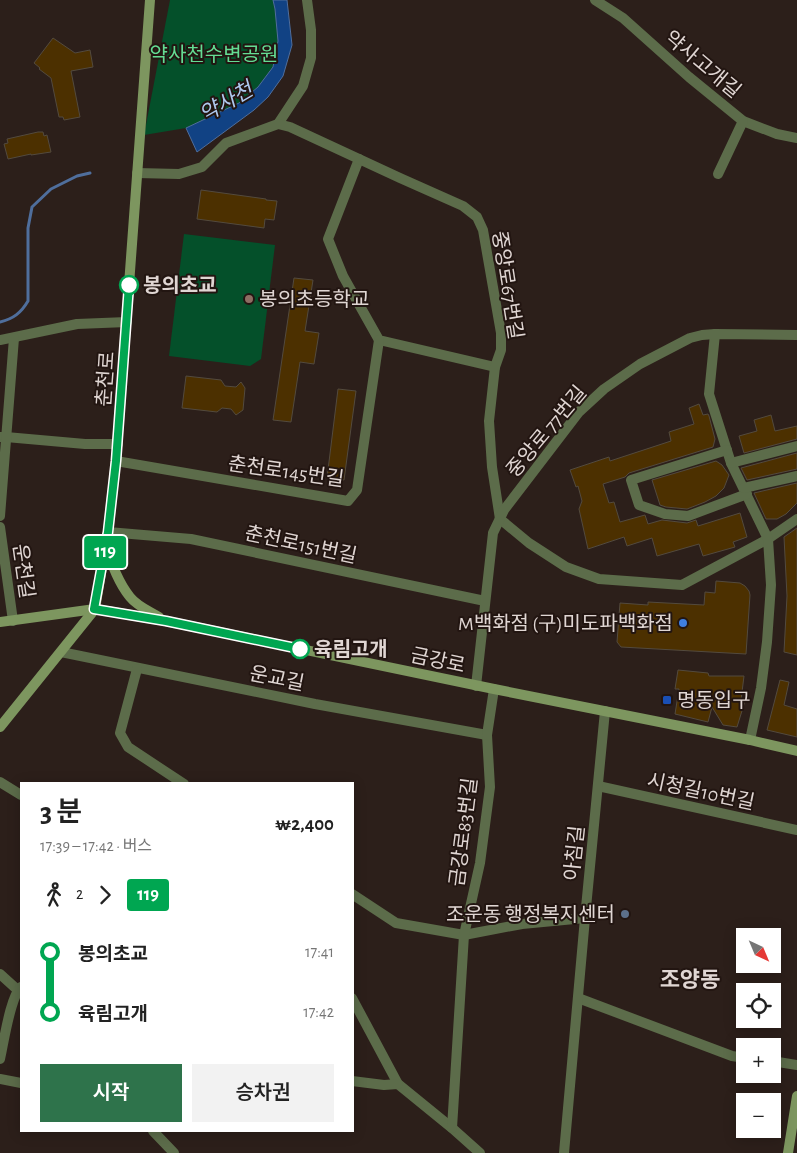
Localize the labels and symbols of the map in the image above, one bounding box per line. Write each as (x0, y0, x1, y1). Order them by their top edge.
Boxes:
street label: 약사고개길 (661, 27, 745, 102)
park label: 약사천수변공원 (150, 44, 278, 65)
water label: 약사천 (195, 77, 259, 126)
street label: 중앙로67번길 (489, 229, 526, 341)
marker: 봉의초교 (119, 275, 139, 295)
place label: 봉의초교 (143, 275, 217, 296)
place label: 봉의초등학교 (259, 289, 369, 310)
marker: 봉의초등학교 (243, 293, 255, 305)
street label: 춘천로 (93, 351, 118, 407)
street label: 중앙로 77번길 (502, 382, 590, 481)
street label: 춘천로145번길 (227, 453, 345, 490)
street label: 춘천로151번길 (243, 522, 359, 567)
line badge: 119 (76, 536, 134, 568)
street label: 운천길 (9, 542, 38, 600)
place label: M백화점 (구)미도파백화점 (458, 613, 673, 634)
marker: M백화점 (구)미도파백화점 (677, 617, 689, 629)
marker: 육림고개 (290, 639, 310, 659)
place label: 육림고개 (314, 639, 388, 660)
street label: 금강로 (409, 644, 467, 676)
street label: 운교길 (248, 663, 306, 694)
place label: 명동입구 (677, 690, 751, 711)
marker: 명동입구 (661, 694, 673, 706)
street label: 시청길10번길 (645, 770, 757, 813)
street label: 금강로83번길 (446, 776, 481, 888)
street label: 아침길 (561, 825, 588, 882)
place label: 조운동 행정복지센터 (446, 904, 615, 925)
marker: 조운동 행정복지센터 (619, 908, 631, 920)
north arrow (736, 928, 781, 972)
district label: 조양동 (660, 968, 720, 991)

